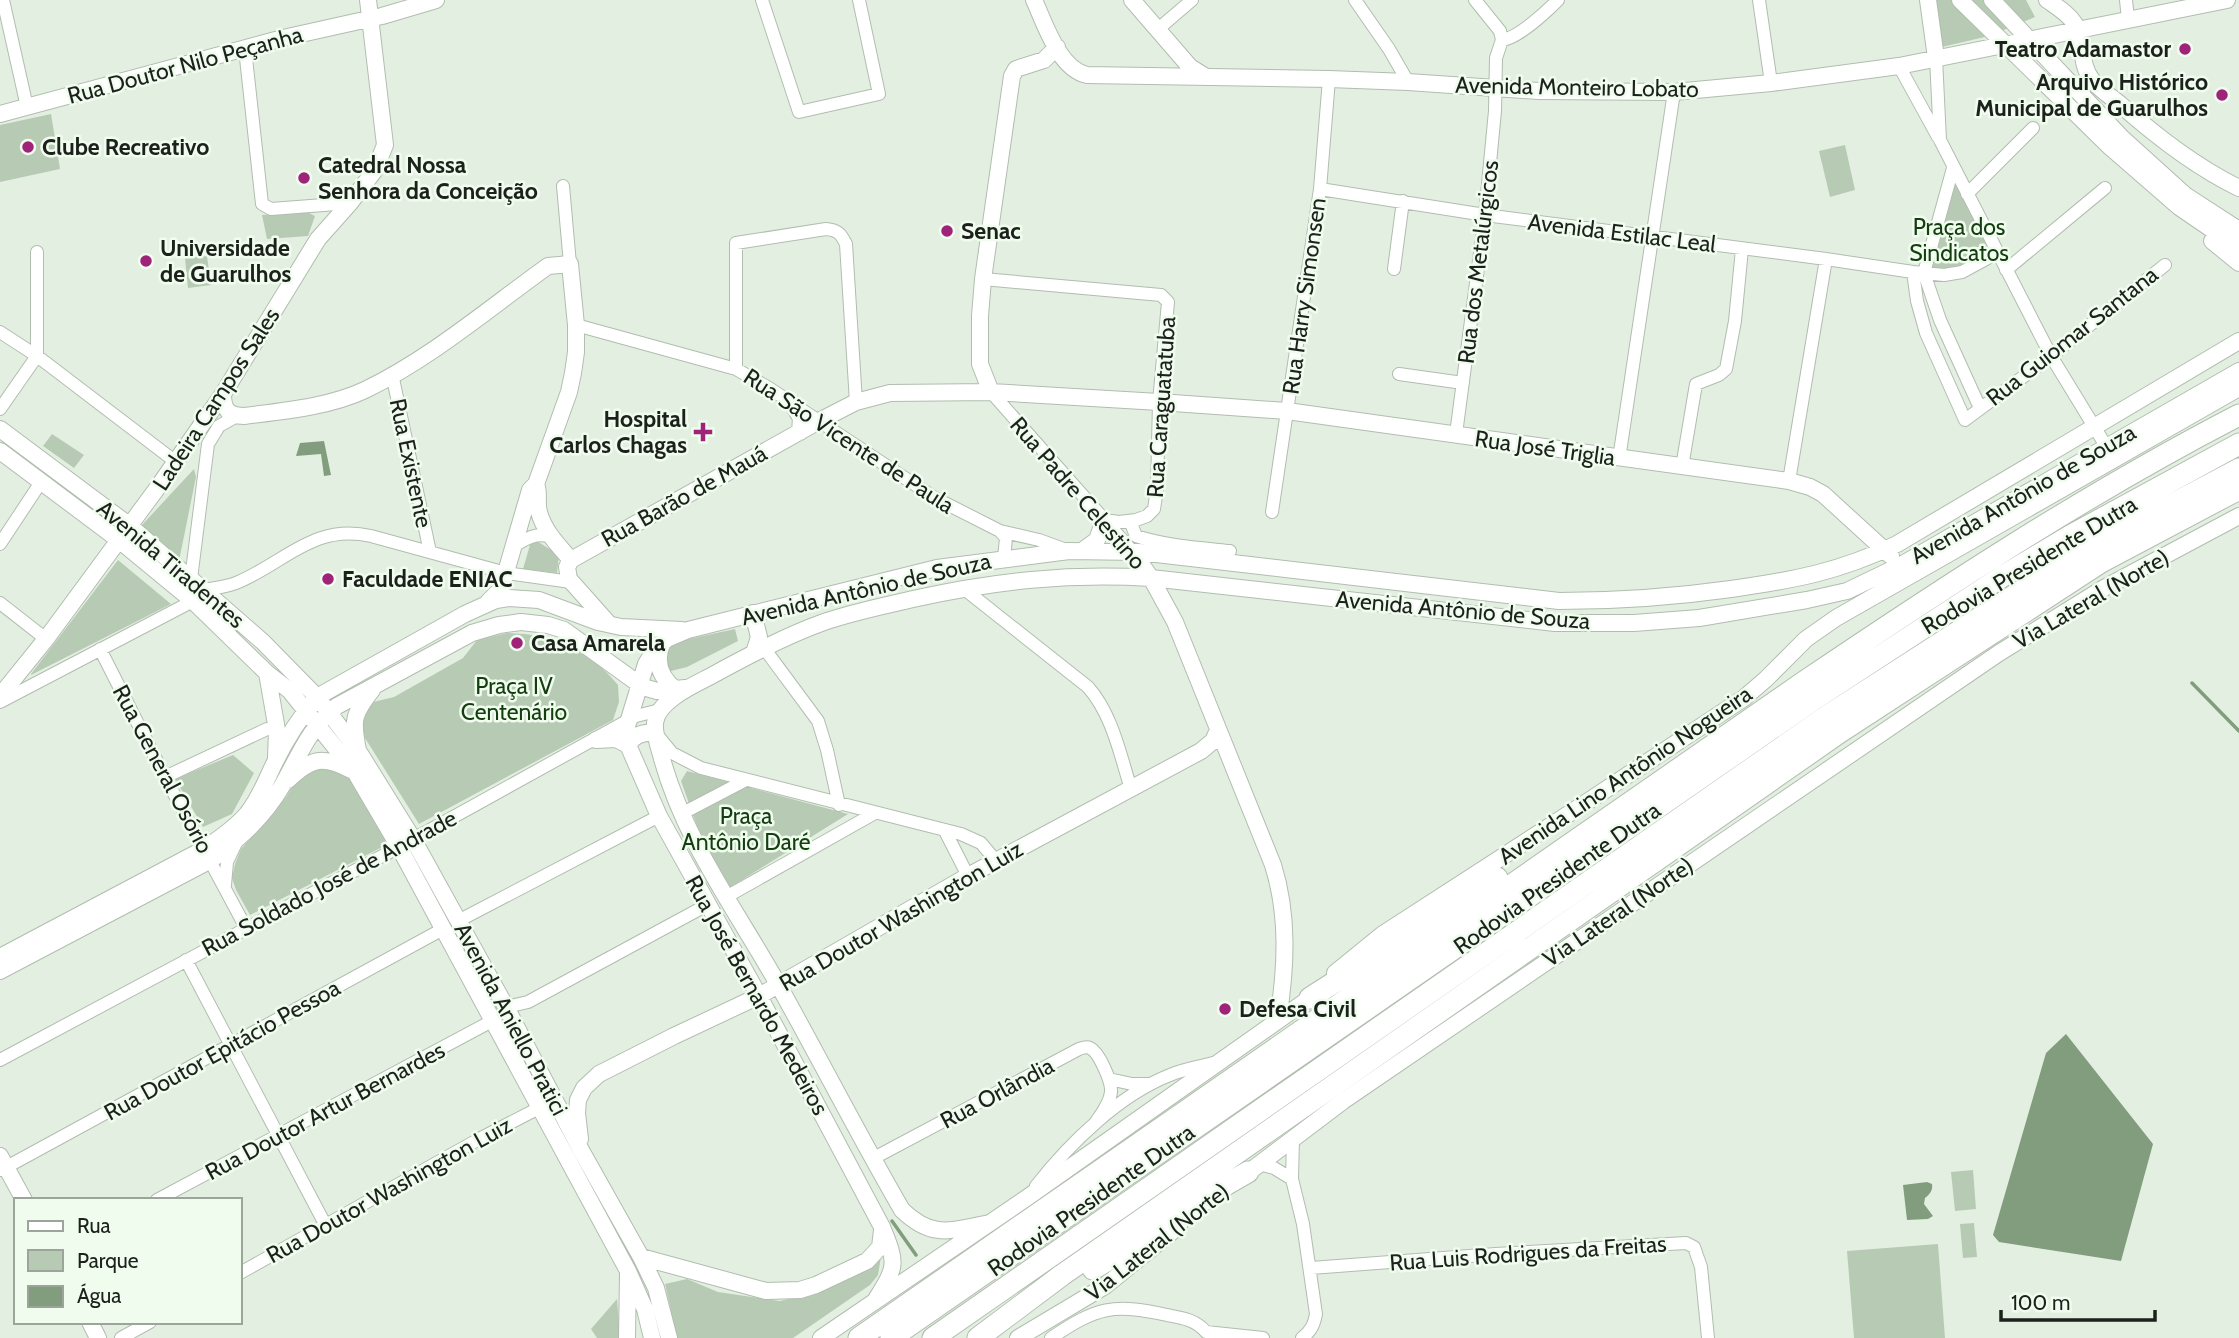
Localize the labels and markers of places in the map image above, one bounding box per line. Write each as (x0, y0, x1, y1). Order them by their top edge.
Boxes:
place label: Teatro Adamastor (1995, 35, 2171, 63)
marker: Teatro Adamastor (2177, 41, 2193, 57)
place label: Arquivo Histórico Municipal de Guarulhos (1975, 68, 2208, 122)
marker: Arquivo Histórico Municipal de Guarulhos (2214, 87, 2230, 103)
place label: Clube Recreativo (42, 133, 209, 161)
marker: Clube Recreativo (20, 139, 36, 155)
place label: Catedral Nossa Senhora da Conceição (318, 151, 538, 205)
marker: Catedral Nossa Senhora da Conceição (296, 170, 312, 186)
place label: Senac (961, 217, 1021, 245)
marker: Senac (939, 223, 955, 239)
place label: Universidade de Guarulhos (160, 234, 292, 288)
marker: Universidade de Guarulhos (138, 253, 154, 269)
place label: Hospital Carlos Chagas (549, 405, 687, 459)
marker: Hospital Carlos Chagas (693, 422, 713, 442)
place label: Faculdade ENIAC (342, 565, 512, 593)
marker: Faculdade ENIAC (320, 571, 336, 587)
place label: Casa Amarela (531, 629, 666, 657)
marker: Casa Amarela (509, 635, 525, 651)
place label: Defesa Civil (1239, 995, 1356, 1023)
marker: Defesa Civil (1217, 1001, 1233, 1017)

